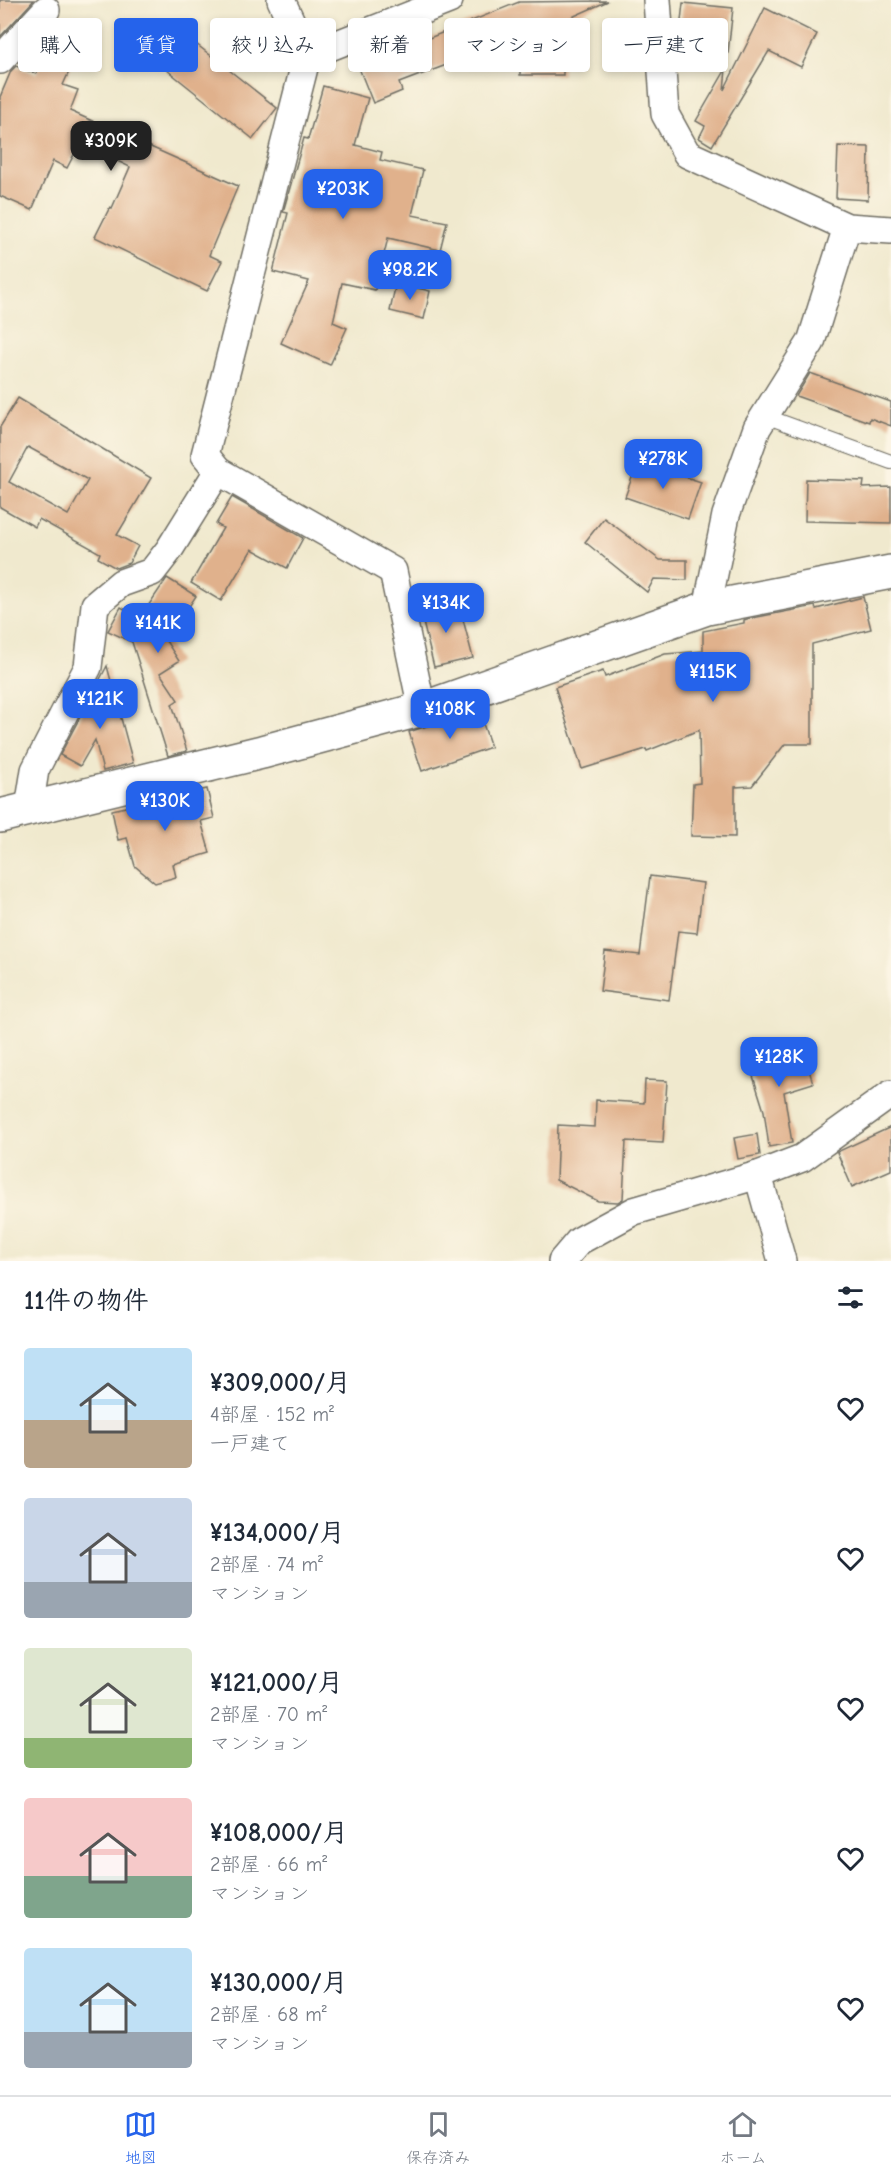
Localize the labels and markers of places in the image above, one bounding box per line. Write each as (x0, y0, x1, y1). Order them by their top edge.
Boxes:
pin: ¥309K (69, 121, 153, 172)
pin: ¥203K (301, 169, 385, 220)
pin: ¥98.2K (361, 250, 459, 301)
pin: ¥278K (621, 439, 705, 490)
pin: ¥134K (404, 583, 488, 634)
pin: ¥141K (116, 603, 200, 654)
pin: ¥115K (671, 652, 755, 703)
pin: ¥121K (58, 679, 142, 730)
pin: ¥108K (408, 689, 492, 740)
pin: ¥130K (123, 781, 207, 832)
pin: ¥128K (737, 1037, 821, 1088)

